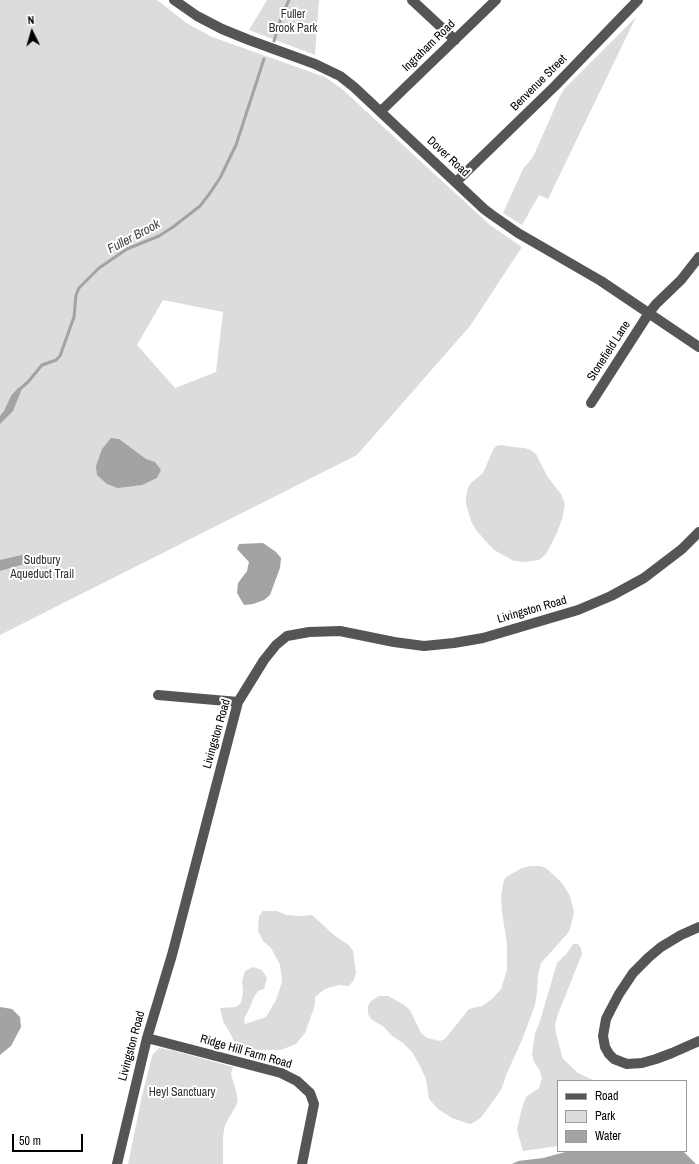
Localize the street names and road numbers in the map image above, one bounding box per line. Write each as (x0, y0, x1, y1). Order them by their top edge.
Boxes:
street label: Ingraham Road (400, 17, 458, 75)
street label: Benvenue Street (508, 52, 570, 114)
street label: Dover Road (424, 134, 472, 180)
street label: Stonefield Lane (584, 318, 634, 384)
street label: Livingston Road (496, 593, 568, 627)
street label: Livingston Road (200, 698, 234, 770)
street label: Livingston Road (116, 1010, 148, 1082)
street label: Ridge Hill Farm Road (199, 1032, 293, 1072)

